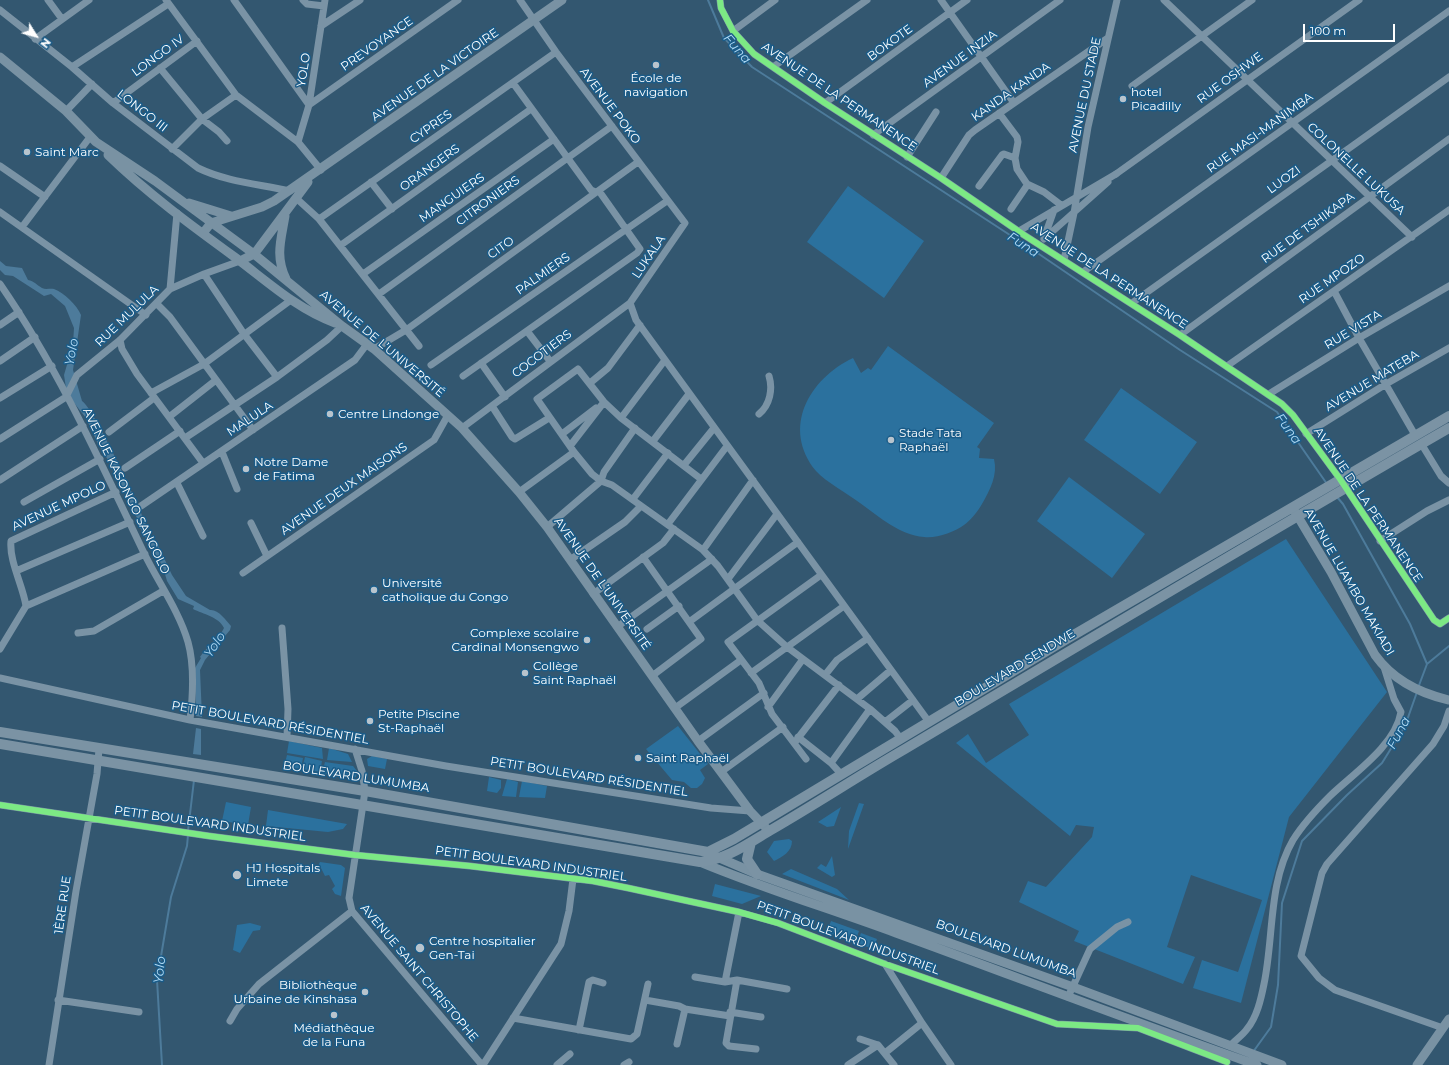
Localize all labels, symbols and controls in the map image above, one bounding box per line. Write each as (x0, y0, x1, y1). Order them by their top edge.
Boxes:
street label: PREVOYANCE (338, 14, 416, 74)
north arrow (16, 16, 56, 56)
scale bar (1305, 16, 1397, 42)
street label: BOKOTE (865, 22, 915, 64)
text: 100 m (1310, 23, 1346, 38)
street label: AVENUE DE LA VICTOIRE (369, 25, 501, 125)
street label: AVENUE INZIA (920, 27, 1000, 91)
water label: Funa (720, 31, 754, 67)
street label: LONGO IV (129, 32, 187, 80)
text: N (37, 35, 54, 51)
street label: AVENUE DU STADE (1066, 36, 1104, 154)
street label: AVENUE DE LA PERMANENCE (759, 40, 919, 154)
street label: RUE OSHWE (1194, 49, 1266, 107)
street label: YOLO (294, 52, 314, 88)
street label: KANDA KANDA (969, 59, 1053, 125)
marker: École de navigation (651, 60, 661, 70)
street label: AVENUE POKO (577, 65, 643, 147)
place label: École de navigation (624, 71, 688, 99)
place label: hotel Picadilly (1131, 85, 1181, 113)
street label: LONGO III (114, 87, 170, 135)
street label: RUE MASI-MANIMBA (1204, 90, 1316, 176)
marker: hotel Picadilly (1118, 94, 1128, 104)
street label: CYPRES (407, 107, 455, 147)
street label: COLONELLE LUKUSA (1304, 120, 1408, 218)
street label: ORANGERS (397, 141, 463, 195)
place label: Saint Marc (35, 145, 99, 159)
marker: Saint Marc (22, 147, 32, 157)
street label: LUOZI (1264, 163, 1304, 197)
street label: MANGUIERS (417, 170, 487, 226)
street label: CITRONIERS (453, 173, 523, 229)
street label: RUE DE TSHIKAPA (1259, 189, 1357, 267)
street label: AVENUE DE LA PERMANENCE (1028, 220, 1190, 332)
water label: Funa (1004, 229, 1042, 261)
street label: LUKALA (629, 233, 669, 281)
street label: CITO (485, 234, 517, 262)
street label: PALMIERS (513, 250, 573, 298)
street label: RUE MPOZO (1296, 251, 1368, 307)
street label: RUE MULULA (92, 282, 162, 350)
street label: AVENUE DE L’UNIVERSITÉ (317, 288, 447, 400)
street label: RUE VISTA (1322, 307, 1384, 353)
street label: COCOTIERS (509, 327, 575, 381)
water label: Yolo (62, 337, 82, 367)
street label: AVENUE MATEBA (1322, 347, 1422, 415)
street label: MALULA (224, 398, 276, 440)
street label: AVENUE KASONGO SANGOLO (79, 405, 173, 577)
place label: Centre Lindonge (338, 407, 439, 421)
marker: Centre Lindonge (325, 409, 335, 419)
water label: Funa (1272, 411, 1304, 447)
street label: AVENUE DE LA PERMANENCE (1311, 425, 1425, 585)
place label: Stade Tata Raphaël (899, 426, 962, 454)
marker: Stade Tata Raphaël (886, 435, 896, 445)
street label: AVENUE DEUX MAISONS (278, 440, 410, 538)
place label: Notre Dame de Fatima (254, 455, 328, 483)
marker: Notre Dame de Fatima (241, 464, 251, 474)
street label: AVENUE MPOLO (10, 478, 108, 534)
street label: AVENUE LUAMBO MAKIADI (1301, 506, 1397, 658)
street label: AVENUE DE L’UNIVERSITÉ (551, 515, 653, 653)
place label: Université catholique du Congo (382, 576, 508, 604)
marker: Université catholique du Congo (369, 585, 379, 595)
place label: Complexe scolaire Cardinal Monsengwo (451, 626, 579, 654)
street label: BOULEVARD SENDWE (952, 626, 1078, 710)
water label: Yolo (201, 629, 229, 661)
marker: Complexe scolaire Cardinal Monsengwo (582, 635, 592, 645)
place label: Collège Saint Raphaël (533, 659, 616, 687)
marker: Collège Saint Raphaël (520, 668, 530, 678)
street label: PETIT BOULEVARD RÉSIDENTIEL (170, 699, 370, 747)
place label: Petite Piscine St-Raphaël (378, 707, 460, 735)
water label: Funa (1384, 714, 1414, 752)
marker: Petite Piscine St-Raphaël (365, 716, 375, 726)
place label: Saint Raphaël (646, 751, 729, 765)
marker: Saint Raphaël (633, 753, 643, 763)
street label: PETIT BOULEVARD RÉSIDENTIEL (489, 754, 689, 800)
street label: BOULEVARD LUMUMBA (282, 758, 430, 796)
street label: PETIT BOULEVARD INDUSTRIEL (113, 803, 307, 845)
street label: PETIT BOULEVARD INDUSTRIEL (434, 843, 628, 885)
place label: HJ Hospitals Limete (246, 861, 320, 889)
marker: HJ Hospitals Limete (231, 869, 243, 881)
street label: 1ÈRE RUE (52, 875, 74, 935)
street label: PETIT BOULEVARD INDUSTRIEL (755, 898, 941, 978)
street label: AVENUE SAINT CHRISTOPHE (357, 901, 481, 1045)
street label: BOULEVARD LUMUMBA (934, 917, 1078, 981)
place label: Centre hospitalier Gen-Tai (429, 934, 535, 962)
marker: Centre hospitalier Gen-Tai (414, 942, 426, 954)
water label: Yolo (151, 955, 169, 985)
place label: Bibliothèque Urbaine de Kinshasa (233, 978, 357, 1006)
marker: Bibliothèque Urbaine de Kinshasa (360, 987, 370, 997)
marker: Médiathèque de la Funa (329, 1010, 339, 1020)
place label: Médiathèque de la Funa (294, 1021, 374, 1049)

